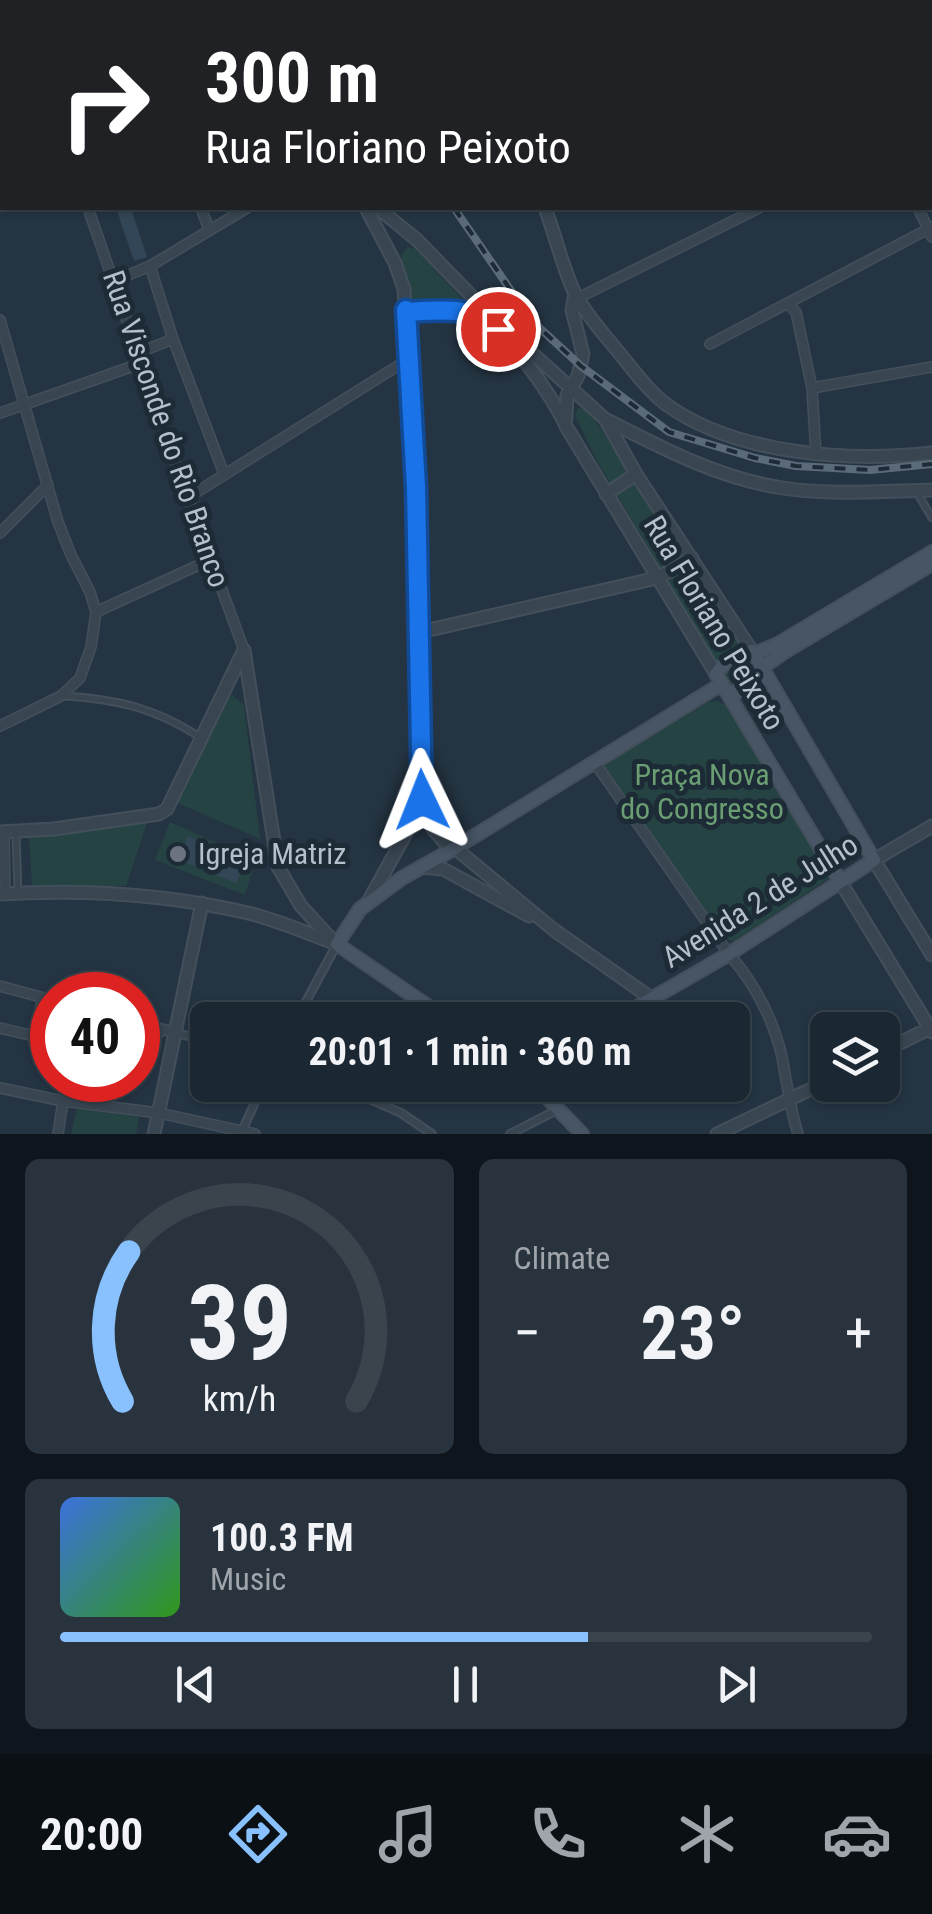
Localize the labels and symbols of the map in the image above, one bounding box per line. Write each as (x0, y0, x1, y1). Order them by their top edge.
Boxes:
street label: Rua Visconde do Rio Branco (96, 266, 237, 592)
pin (456, 287, 541, 372)
street label: Rua Floriano Peixoto (637, 509, 792, 736)
position arrow (370, 748, 474, 852)
park label: Praça Nova do Congresso (620, 757, 784, 826)
street label: Avenida 2 de Julho (656, 826, 864, 975)
place label: Igreja Matriz (198, 836, 346, 871)
marker: Igreja Matriz (167, 843, 189, 865)
speed limit sign: 40 (30, 972, 160, 1102)

